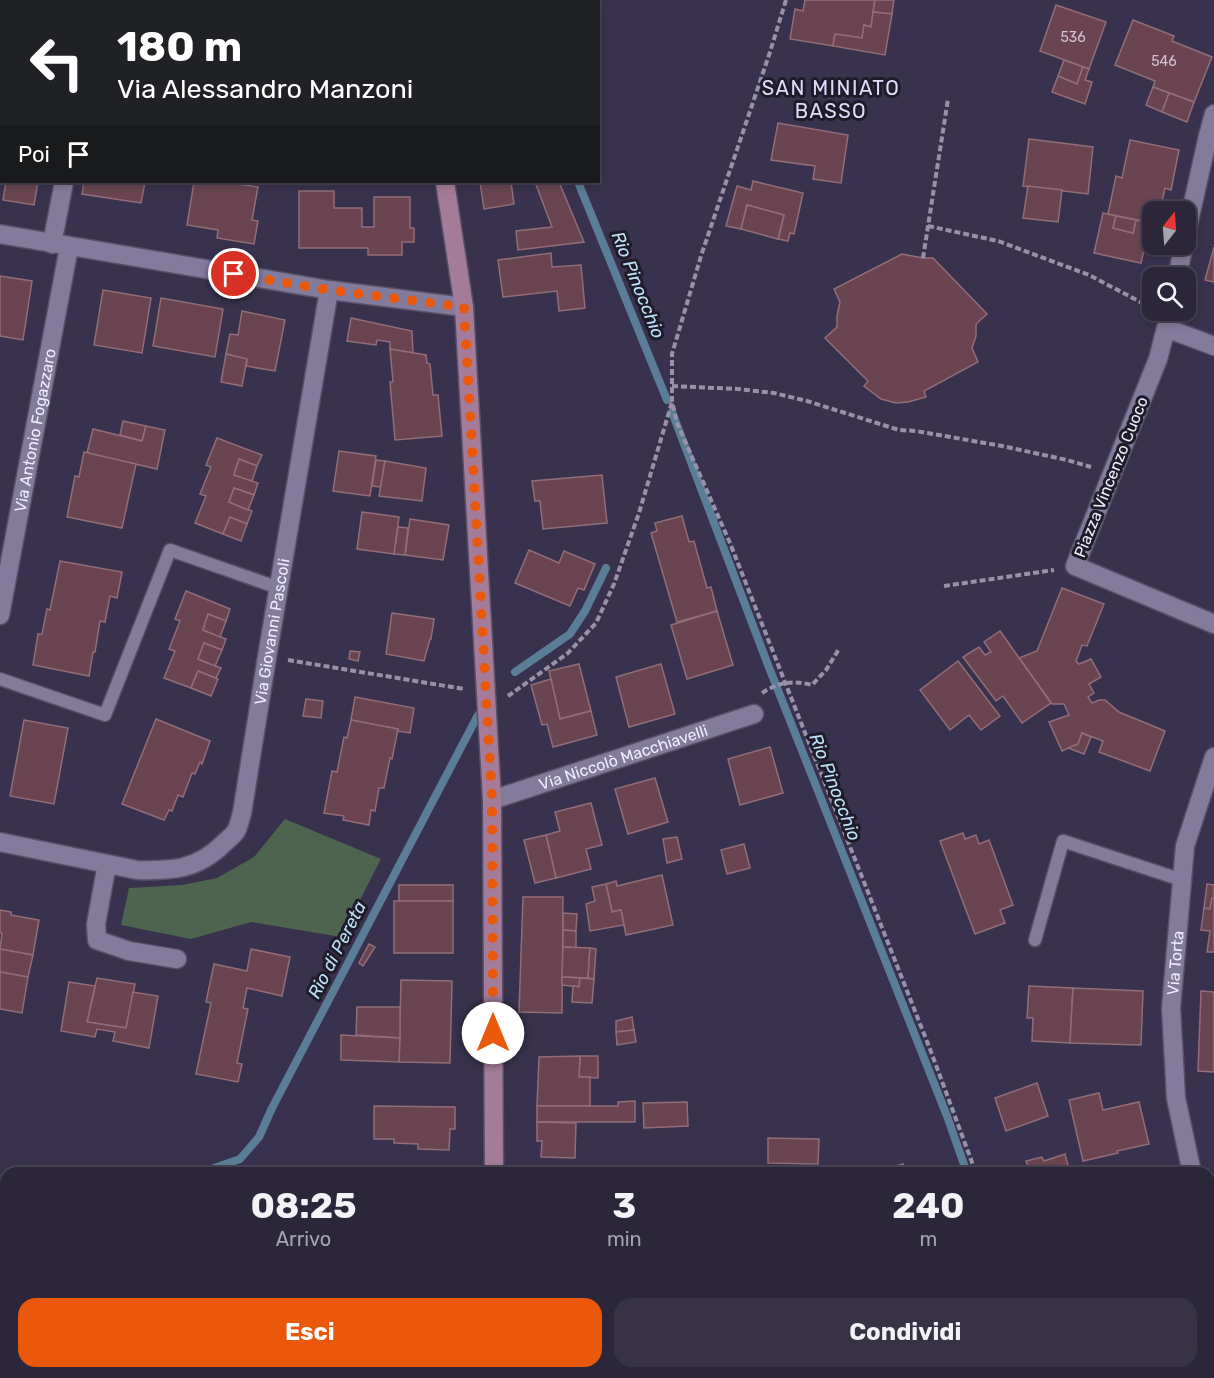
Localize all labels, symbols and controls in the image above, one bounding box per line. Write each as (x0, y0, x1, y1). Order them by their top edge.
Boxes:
text: 180 m (117, 22, 242, 72)
icon: left (18, 24, 96, 102)
house number: 536 (1060, 29, 1086, 46)
house number: 546 (1151, 53, 1177, 70)
text: Via Alessandro Manzoni (117, 73, 413, 105)
district label: SAN MINIATO BASSO (762, 76, 900, 123)
icon: arrive (62, 138, 95, 171)
text: Poi (18, 141, 50, 168)
north arrow (1142, 201, 1196, 255)
map controls (1142, 201, 1196, 321)
water label: Rio Pinocchio (607, 228, 669, 342)
pin (208, 248, 259, 299)
icon: arrive (217, 257, 250, 290)
button: search (1142, 267, 1196, 321)
street label: Via Antonio Fogazzaro (10, 347, 59, 514)
street label: Piazza Vincenzo Cuoco (1070, 394, 1152, 560)
street label: Via Giovanni Pascoli (250, 557, 293, 706)
street label: Via Niccolò Macchiavelli (536, 720, 710, 794)
water label: Rio Pinocchio (804, 730, 866, 844)
water label: Rio di Pereta (303, 897, 371, 1002)
street label: Via Torta (1163, 930, 1187, 996)
position arrow (461, 1001, 525, 1065)
text: 08:25 (250, 1184, 357, 1227)
text: 3 (612, 1184, 636, 1227)
text: 240 (892, 1184, 965, 1227)
text: Arrivo (276, 1227, 331, 1251)
text: min (607, 1227, 642, 1251)
text: m (919, 1227, 937, 1251)
button: Esci (18, 1298, 602, 1367)
button: Condividi (614, 1298, 1197, 1367)

